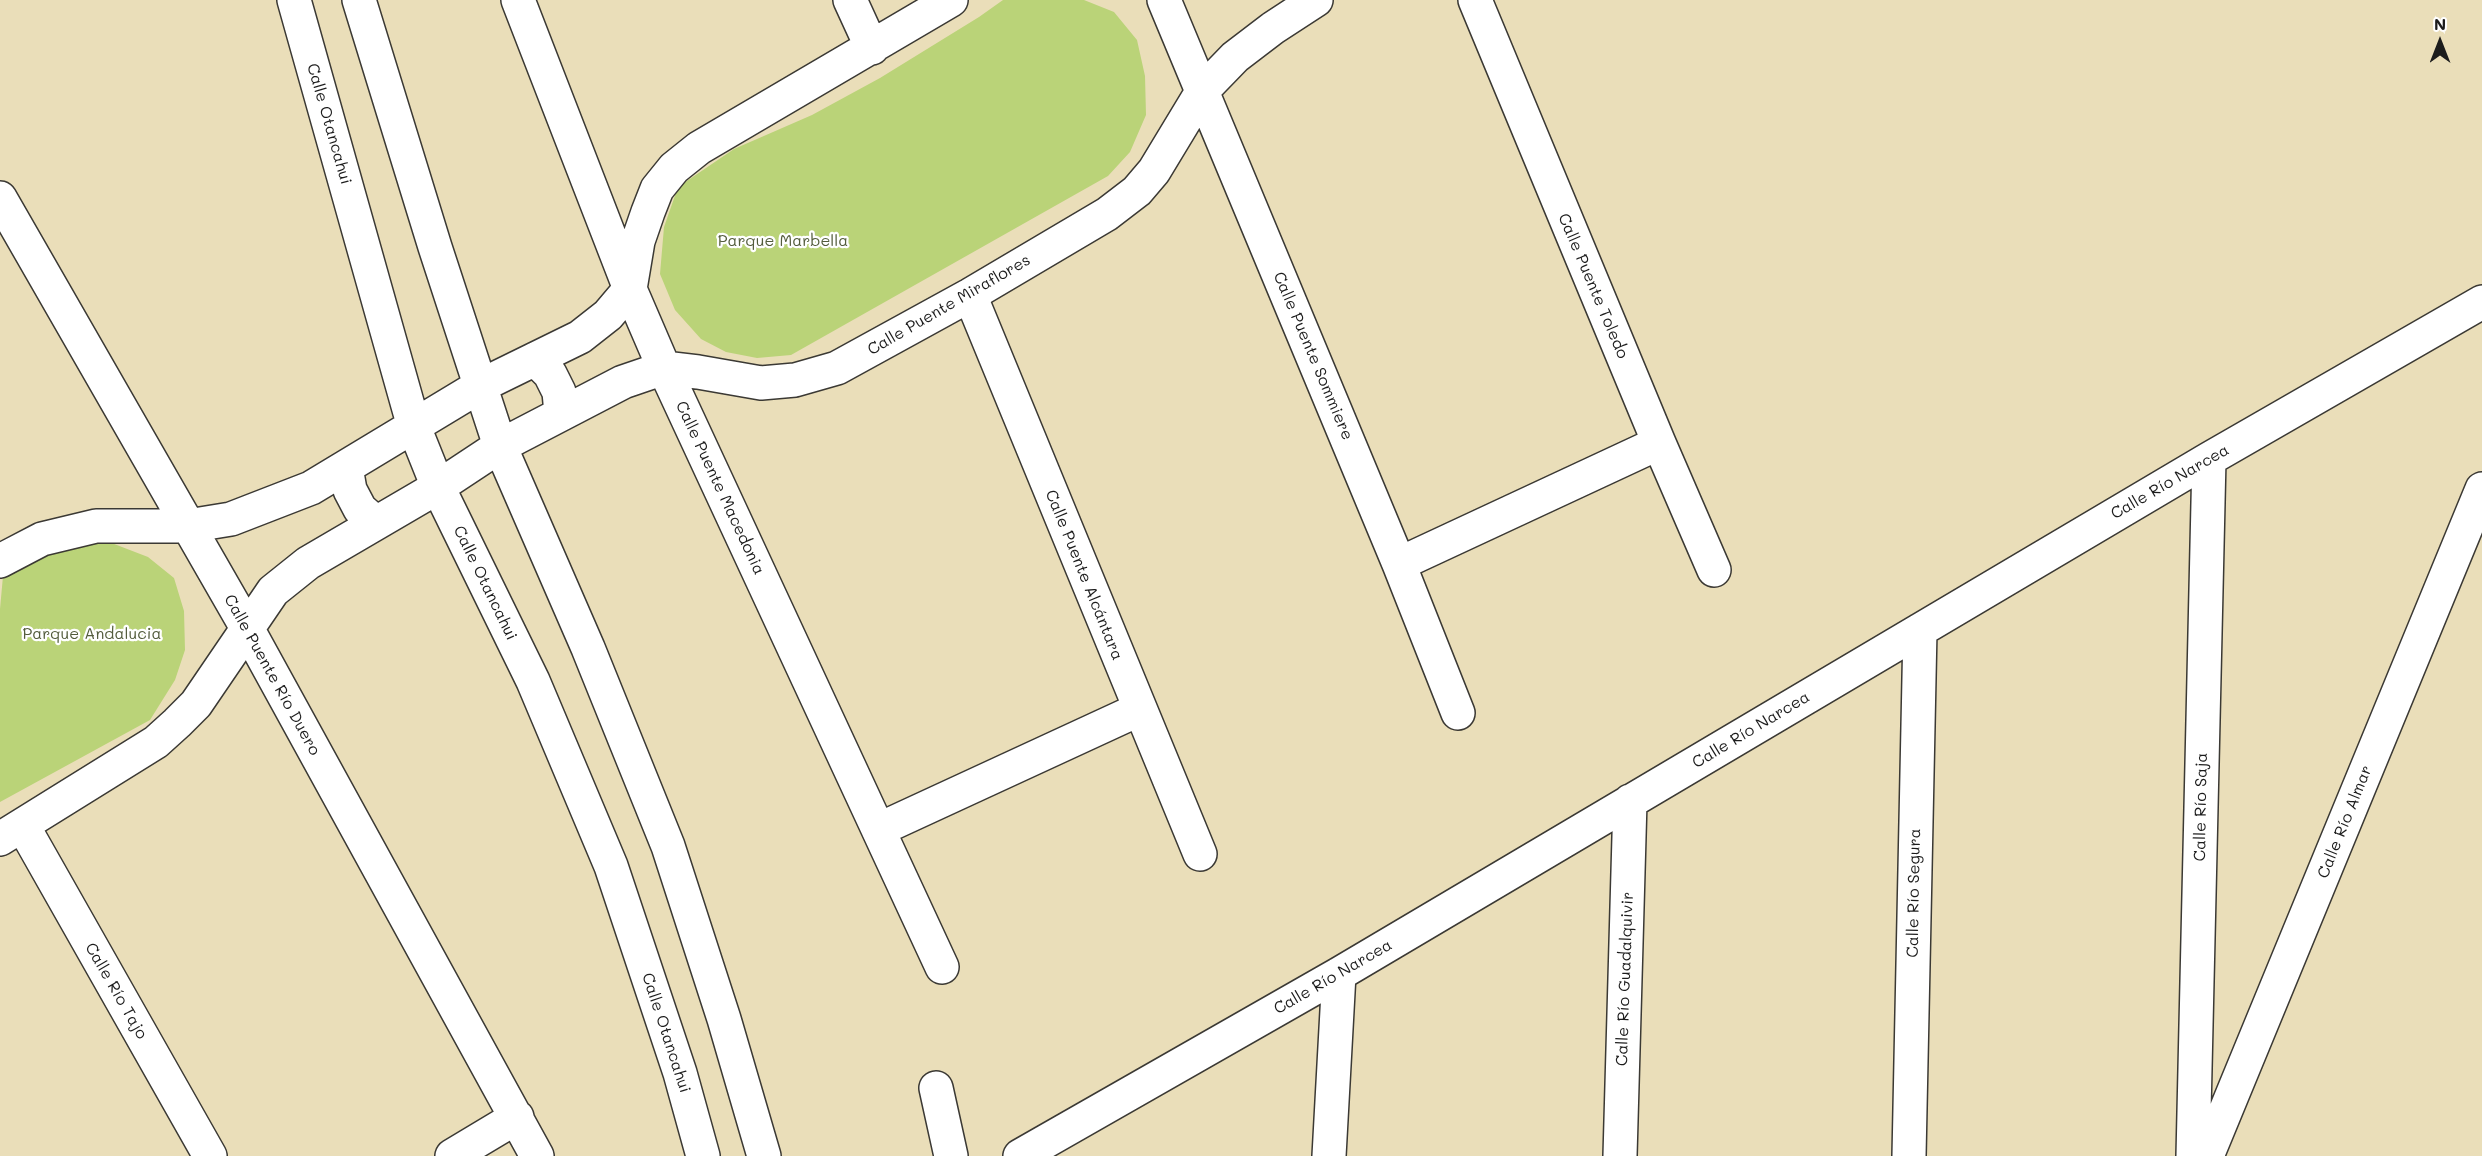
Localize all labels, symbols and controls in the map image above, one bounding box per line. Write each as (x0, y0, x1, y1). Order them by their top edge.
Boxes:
north arrow (2410, 12, 2470, 72)
text: N (2434, 13, 2446, 34)
street label: Calle Otancahui (303, 61, 355, 187)
street label: Calle Puente Toledo (1554, 211, 1632, 361)
park label: Parque Marbella (718, 231, 848, 251)
street label: Calle Puente Miraflores (864, 250, 1034, 360)
street label: Calle Puente Sommiere (1269, 269, 1357, 443)
street label: Calle Puente Macedonia (671, 398, 769, 578)
street label: Calle Río Narcea (2107, 440, 2233, 524)
street label: Calle Puente Alcántara (1041, 487, 1127, 663)
street label: Calle Otancahui (449, 523, 521, 643)
street label: Calle Puente Río Duero (220, 591, 324, 759)
park label: Parque Andalucia (23, 624, 161, 644)
street label: Calle Río Narcea (1689, 687, 1813, 773)
street label: Calle Río Saja (2190, 753, 2212, 861)
street label: Calle Río Almar (2314, 763, 2376, 881)
street label: Calle Río Segura (1903, 828, 1925, 958)
street label: Calle Río Guadalquivir (1612, 892, 1638, 1066)
street label: Calle Río Narcea (1270, 935, 1396, 1019)
street label: Calle Río Tajo (81, 939, 151, 1043)
street label: Calle Otancahui (638, 971, 694, 1095)

